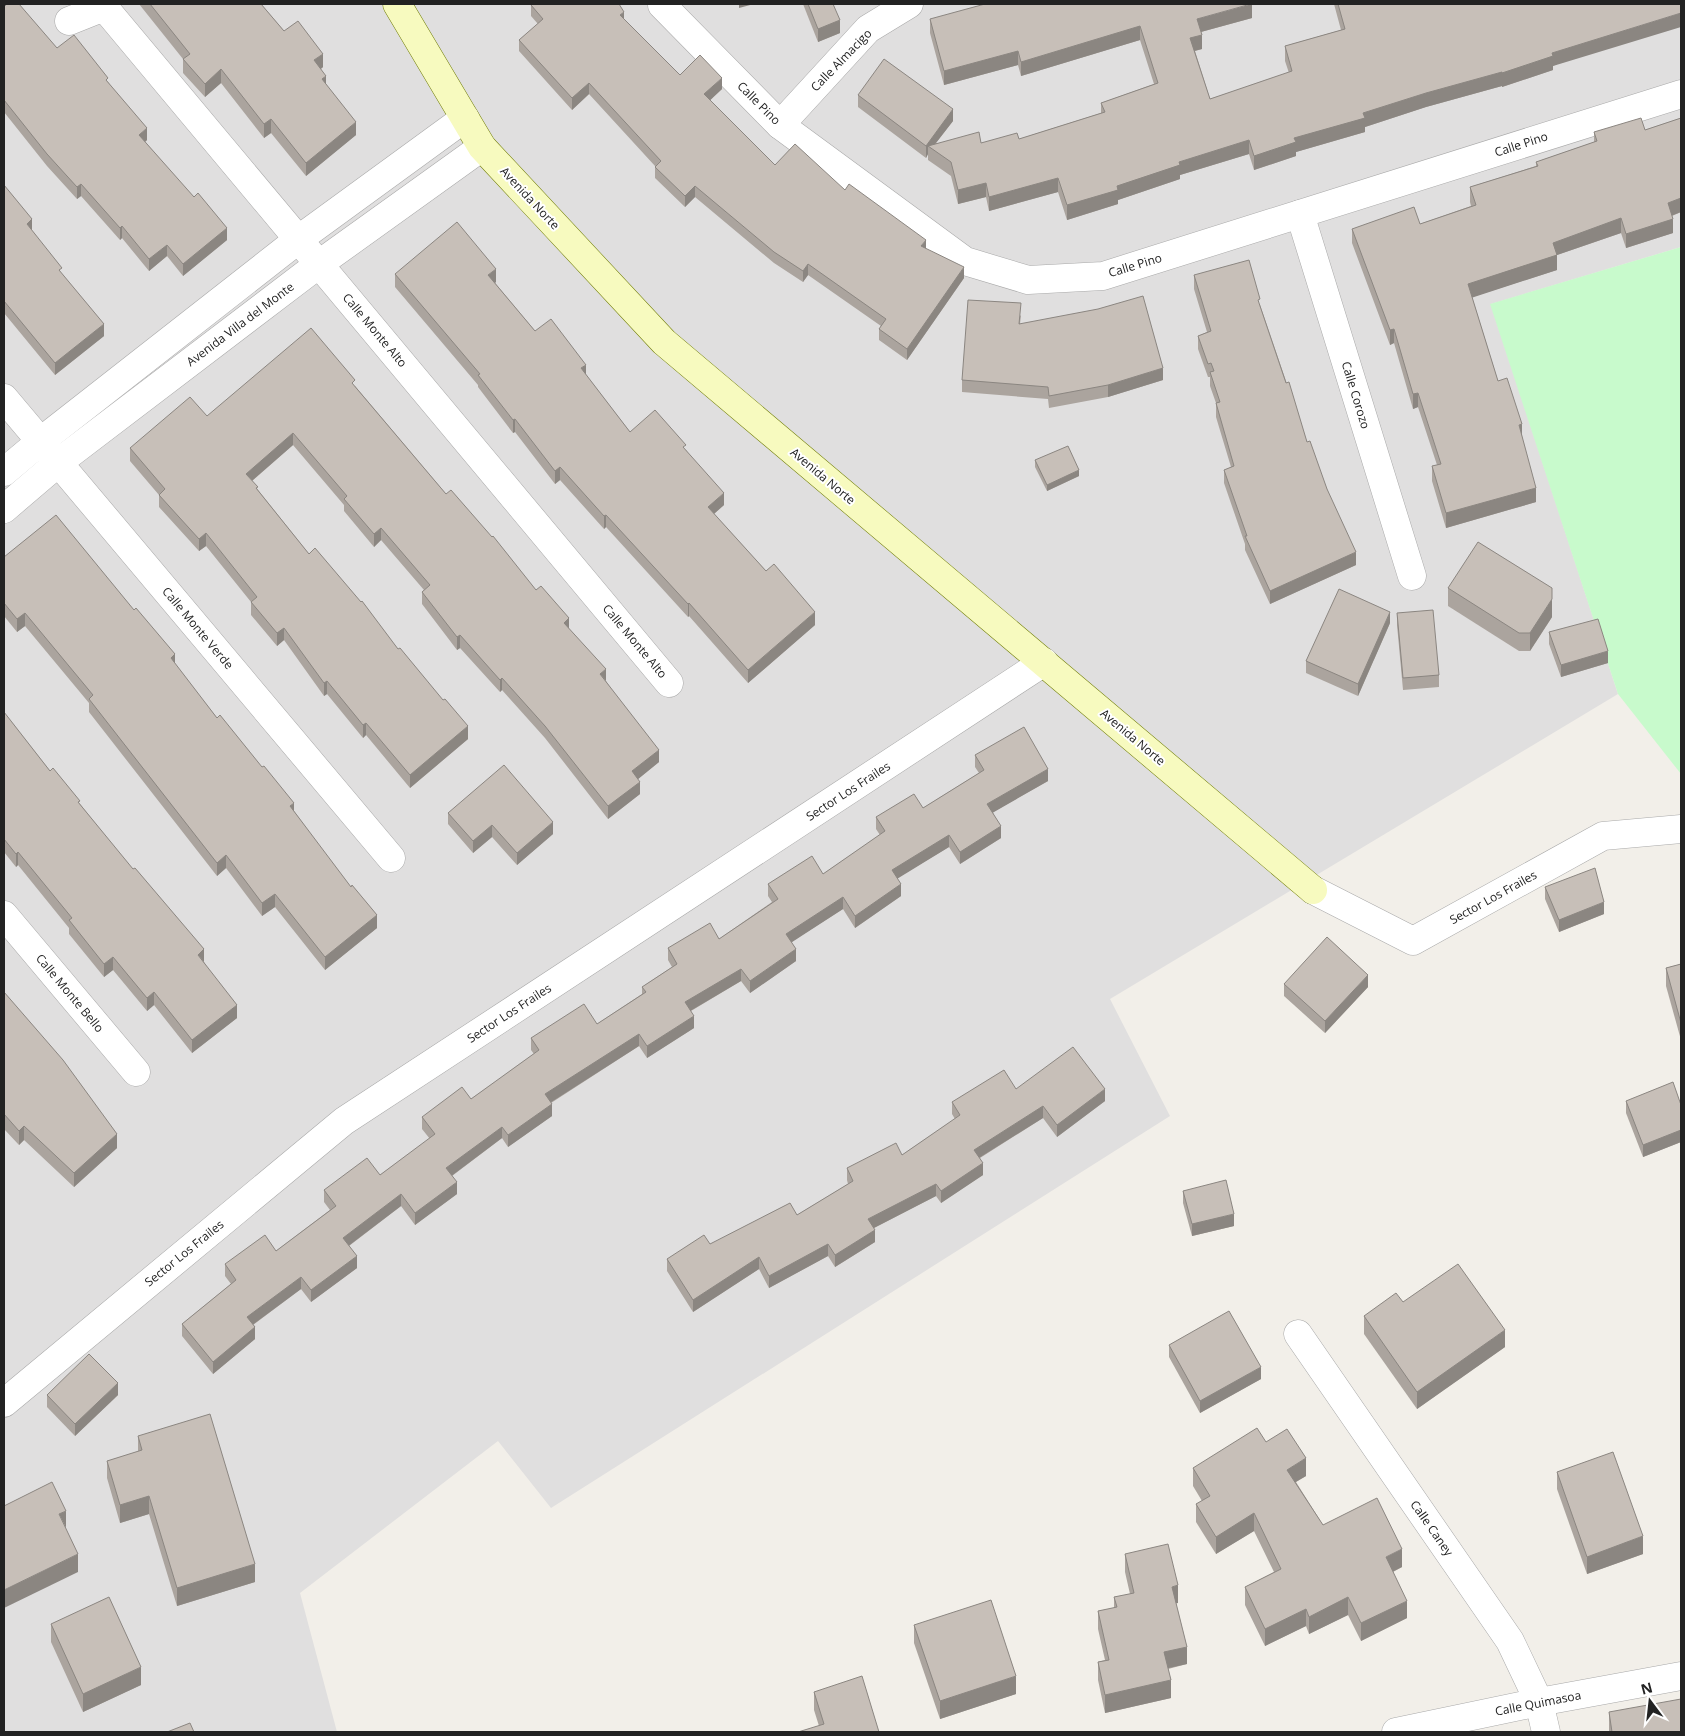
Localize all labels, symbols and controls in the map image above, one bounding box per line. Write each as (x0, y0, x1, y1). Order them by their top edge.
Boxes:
street label: Calle Almacigo (807, 25, 875, 95)
street label: Calle Pino (734, 78, 784, 128)
street label: Calle Pino (1492, 127, 1550, 161)
street label: Avenida Norte (496, 163, 564, 233)
street label: Calle Pino (1106, 249, 1164, 281)
street label: Avenida Villa del Monte (183, 278, 297, 370)
street label: Calle Monte Alto (339, 289, 411, 371)
street label: Calle Corozo (1338, 359, 1374, 431)
street label: Avenida Norte (787, 444, 859, 508)
street label: Calle Monte Verde (159, 583, 238, 673)
street label: Calle Monte Alto (599, 600, 671, 682)
street label: Avenida Norte (1097, 705, 1169, 769)
street label: Sector Los Frailes (803, 757, 894, 825)
street label: Sector Los Frailes (1446, 866, 1540, 928)
street label: Calle Monte Bello (32, 950, 108, 1036)
street label: Sector Los Frailes (464, 979, 555, 1047)
street label: Sector Los Frailes (141, 1216, 227, 1290)
street label: Calle Caney (1407, 1497, 1458, 1560)
north arrow (1625, 1676, 1675, 1726)
text: N (1639, 1677, 1654, 1699)
street label: Calle Quimasoa (1494, 1686, 1582, 1720)

